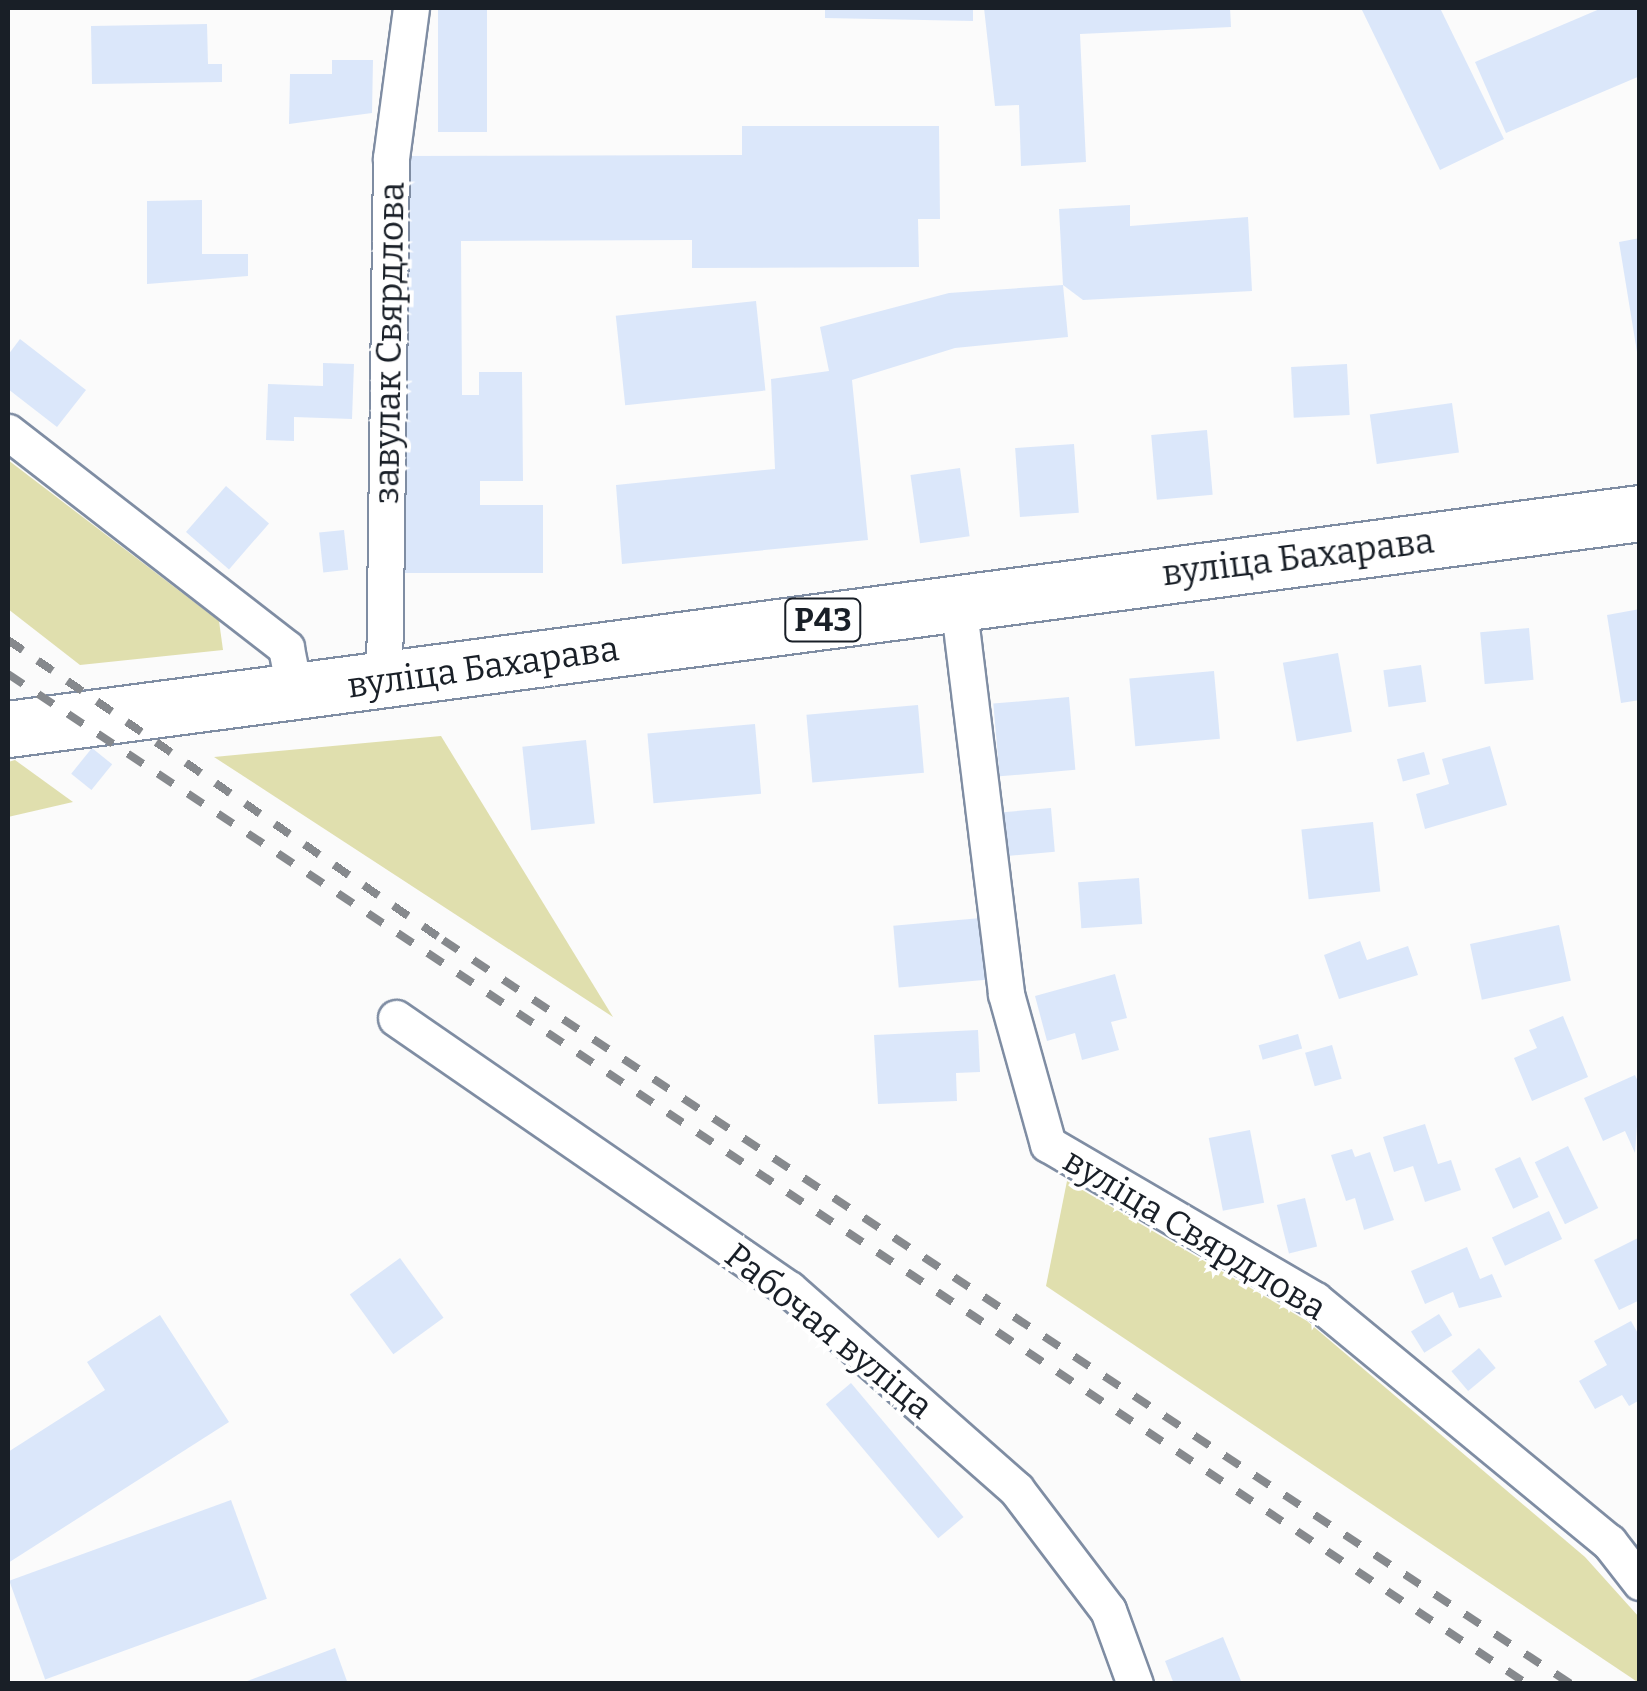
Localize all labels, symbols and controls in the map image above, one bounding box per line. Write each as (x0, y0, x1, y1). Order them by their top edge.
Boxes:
street label: завулак Свярдлова (365, 182, 413, 504)
street label: вуліца Бахарава (1160, 519, 1436, 595)
road number: Р43 (783, 593, 863, 647)
street label: вуліца Бахарава (345, 627, 621, 707)
street label: вуліца Свярдлова (1056, 1139, 1334, 1329)
street label: Рабочая вуліца (717, 1235, 941, 1427)

